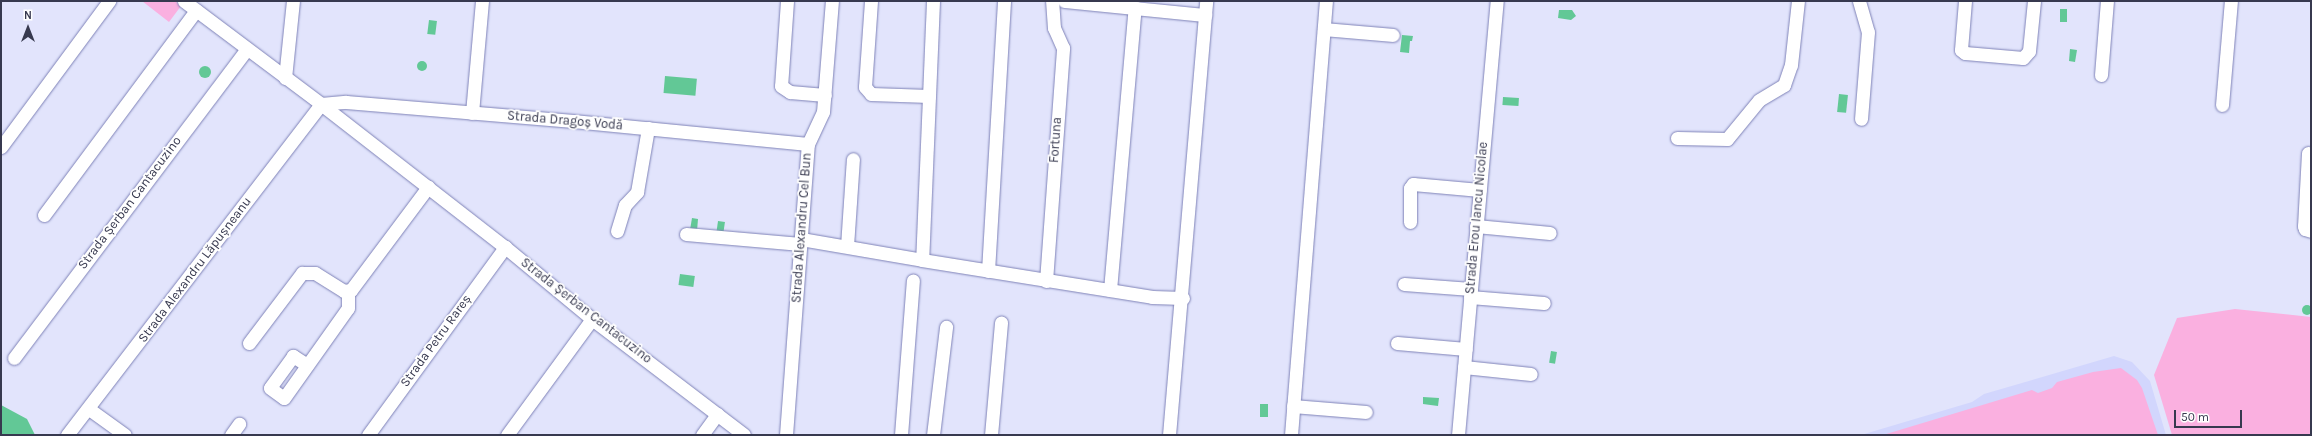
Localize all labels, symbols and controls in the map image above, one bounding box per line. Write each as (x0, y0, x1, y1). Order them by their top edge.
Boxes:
north arrow (8, 8, 48, 48)
text: N (24, 9, 32, 22)
street label: Strada Dragoș Vodă (506, 108, 624, 134)
street label: Fortuna (1047, 117, 1065, 163)
street label: Strada Șerban Cantacuzino (75, 134, 185, 272)
street label: Strada Erou Iancu Nicolae (1463, 141, 1491, 295)
street label: Strada Alexandru Cel Bun (789, 152, 815, 304)
street label: Strada Alexandru Lăpușneanu (135, 194, 255, 346)
street label: Strada Șerban Cantacuzino (517, 255, 655, 367)
street label: Strada Petru Rareș (397, 292, 475, 390)
scale bar (2176, 402, 2244, 428)
text: 50 m (2181, 410, 2209, 424)

